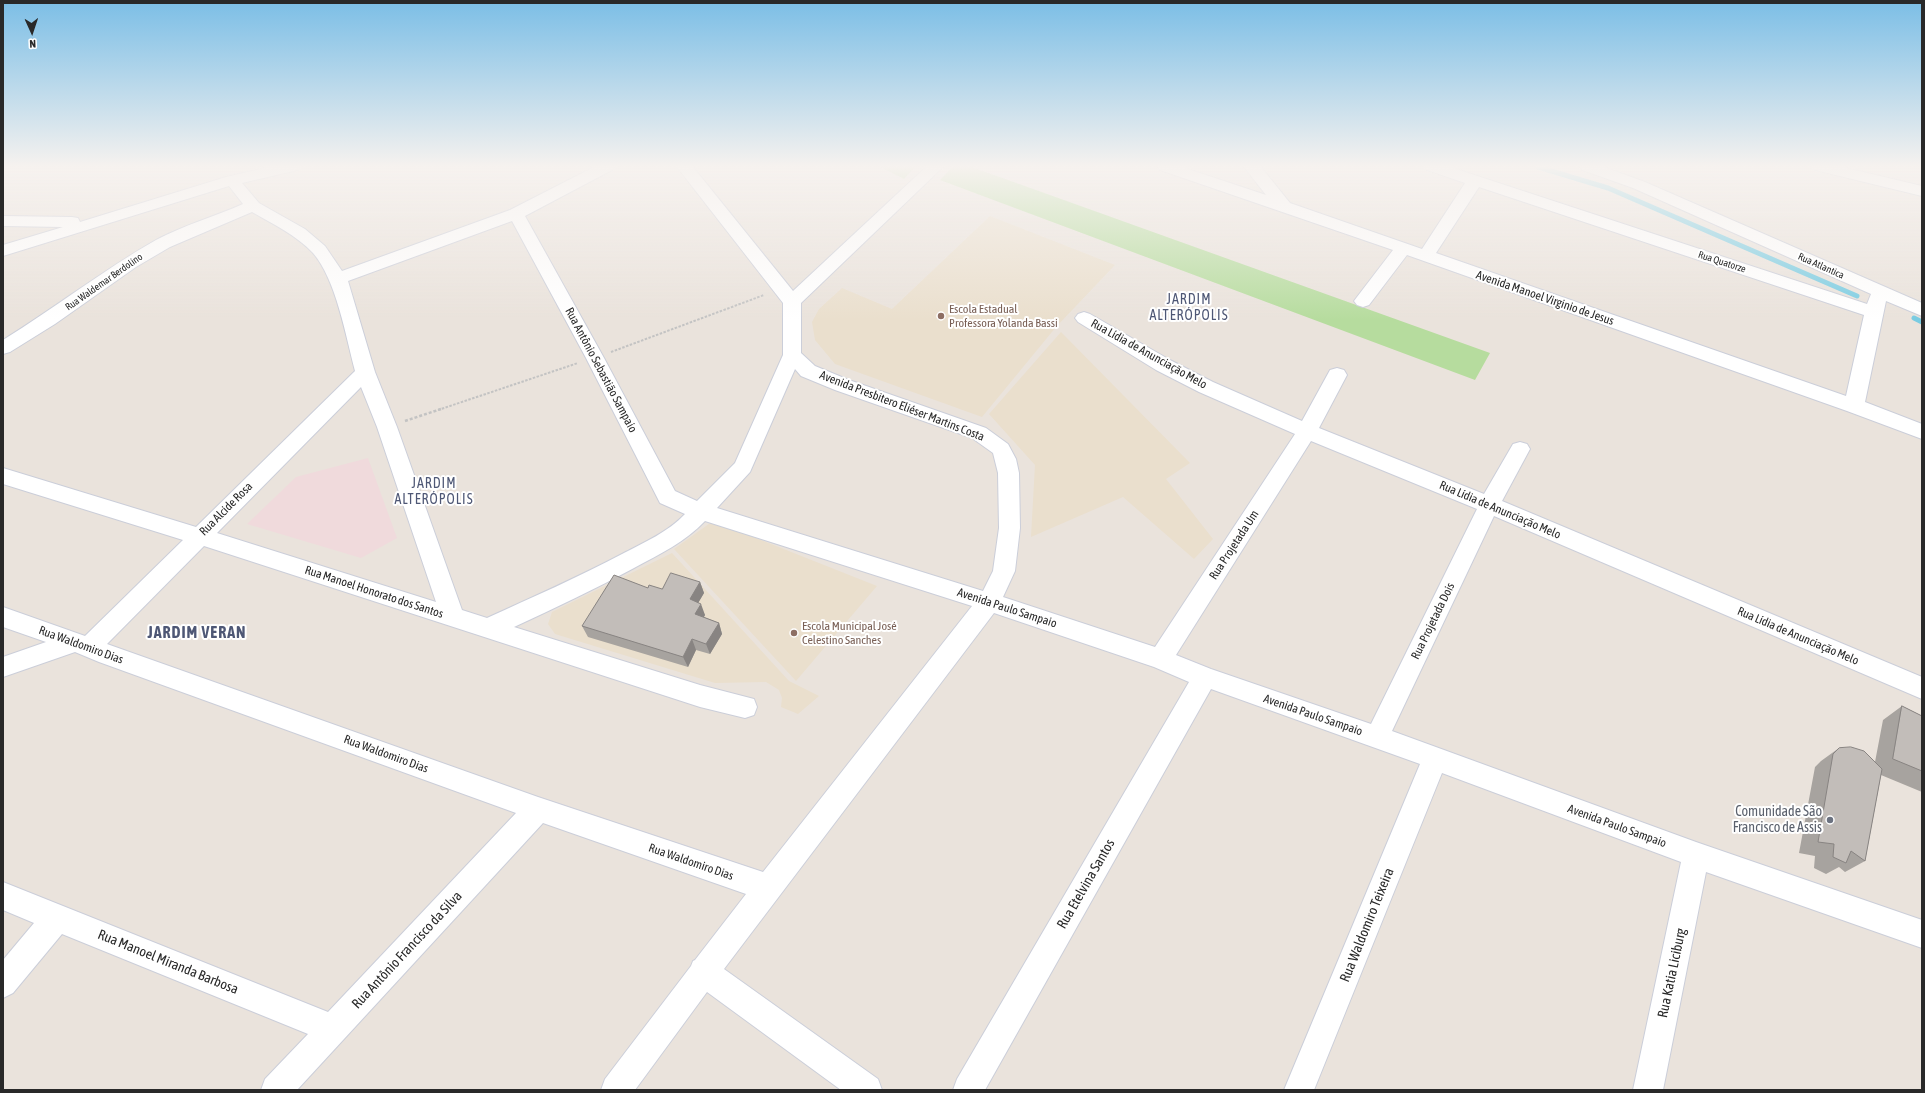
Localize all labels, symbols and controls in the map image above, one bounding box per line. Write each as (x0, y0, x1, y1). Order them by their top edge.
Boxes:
north arrow (12, 12, 52, 52)
text: N (29, 38, 36, 50)
street label: Rua Quatorze (1697, 249, 1747, 275)
street label: Rua Atlantica (1796, 250, 1846, 282)
street label: Rua Waldemar Berdolino (63, 251, 145, 313)
street label: Avenida Manoel Virginio de Jesus (1474, 268, 1616, 328)
district label: JARDIM ALTERÓPOLIS (1149, 292, 1229, 324)
place label: Escola Estadual Professora Yolanda Bassi (949, 302, 1058, 330)
street label: Rua Antônio Sebastião Sampaio (562, 305, 640, 435)
marker: Escola Estadual Professora Yolanda Bassi (936, 311, 946, 321)
street label: Rua Lídia de Anunciação Melo (1088, 316, 1210, 392)
street label: Avenida Presbitero Eliéser Martins Costa (818, 368, 986, 444)
district label: JARDIM ALTERÓPOLIS (394, 476, 474, 508)
street label: Rua Lídia de Anunciação Melo (1437, 478, 1563, 542)
street label: Rua Alcide Rosa (196, 479, 256, 539)
street label: Rua Projetada Um (1206, 508, 1262, 582)
street label: Rua Manoel Honorato dos Santos (303, 563, 445, 621)
street label: Rua Projetada Dois (1408, 580, 1458, 662)
street label: Avenida Paulo Sampaio (955, 585, 1059, 631)
street label: Rua Lídia de Anunciação Melo (1735, 604, 1861, 668)
place label: Escola Municipal José Celestino Sanches (802, 619, 897, 647)
street label: Rua Waldomiro Dias (37, 623, 125, 667)
district label: JARDIM VERAN (148, 623, 246, 643)
marker: Escola Municipal José Celestino Sanches (789, 628, 799, 638)
street label: Avenida Paulo Sampaio (1262, 691, 1364, 739)
street label: Rua Waldomiro Dias (342, 732, 430, 776)
street label: Avenida Paulo Sampaio (1566, 801, 1668, 851)
place label: Comunidade São Francisco de Assis (1733, 804, 1822, 836)
marker: Comunidade São Francisco de Assis (1825, 815, 1835, 825)
street label: Rua Etelvina Santos (1054, 836, 1118, 932)
street label: Rua Waldomiro Dias (647, 841, 735, 883)
street label: Rua Waldomiro Teixeira (1336, 866, 1398, 984)
street label: Rua Antônio Francisco da Silva (348, 888, 466, 1012)
street label: Rua Manoel Miranda Barbosa (95, 926, 241, 998)
street label: Rua Katia Liciburg (1654, 927, 1690, 1019)

